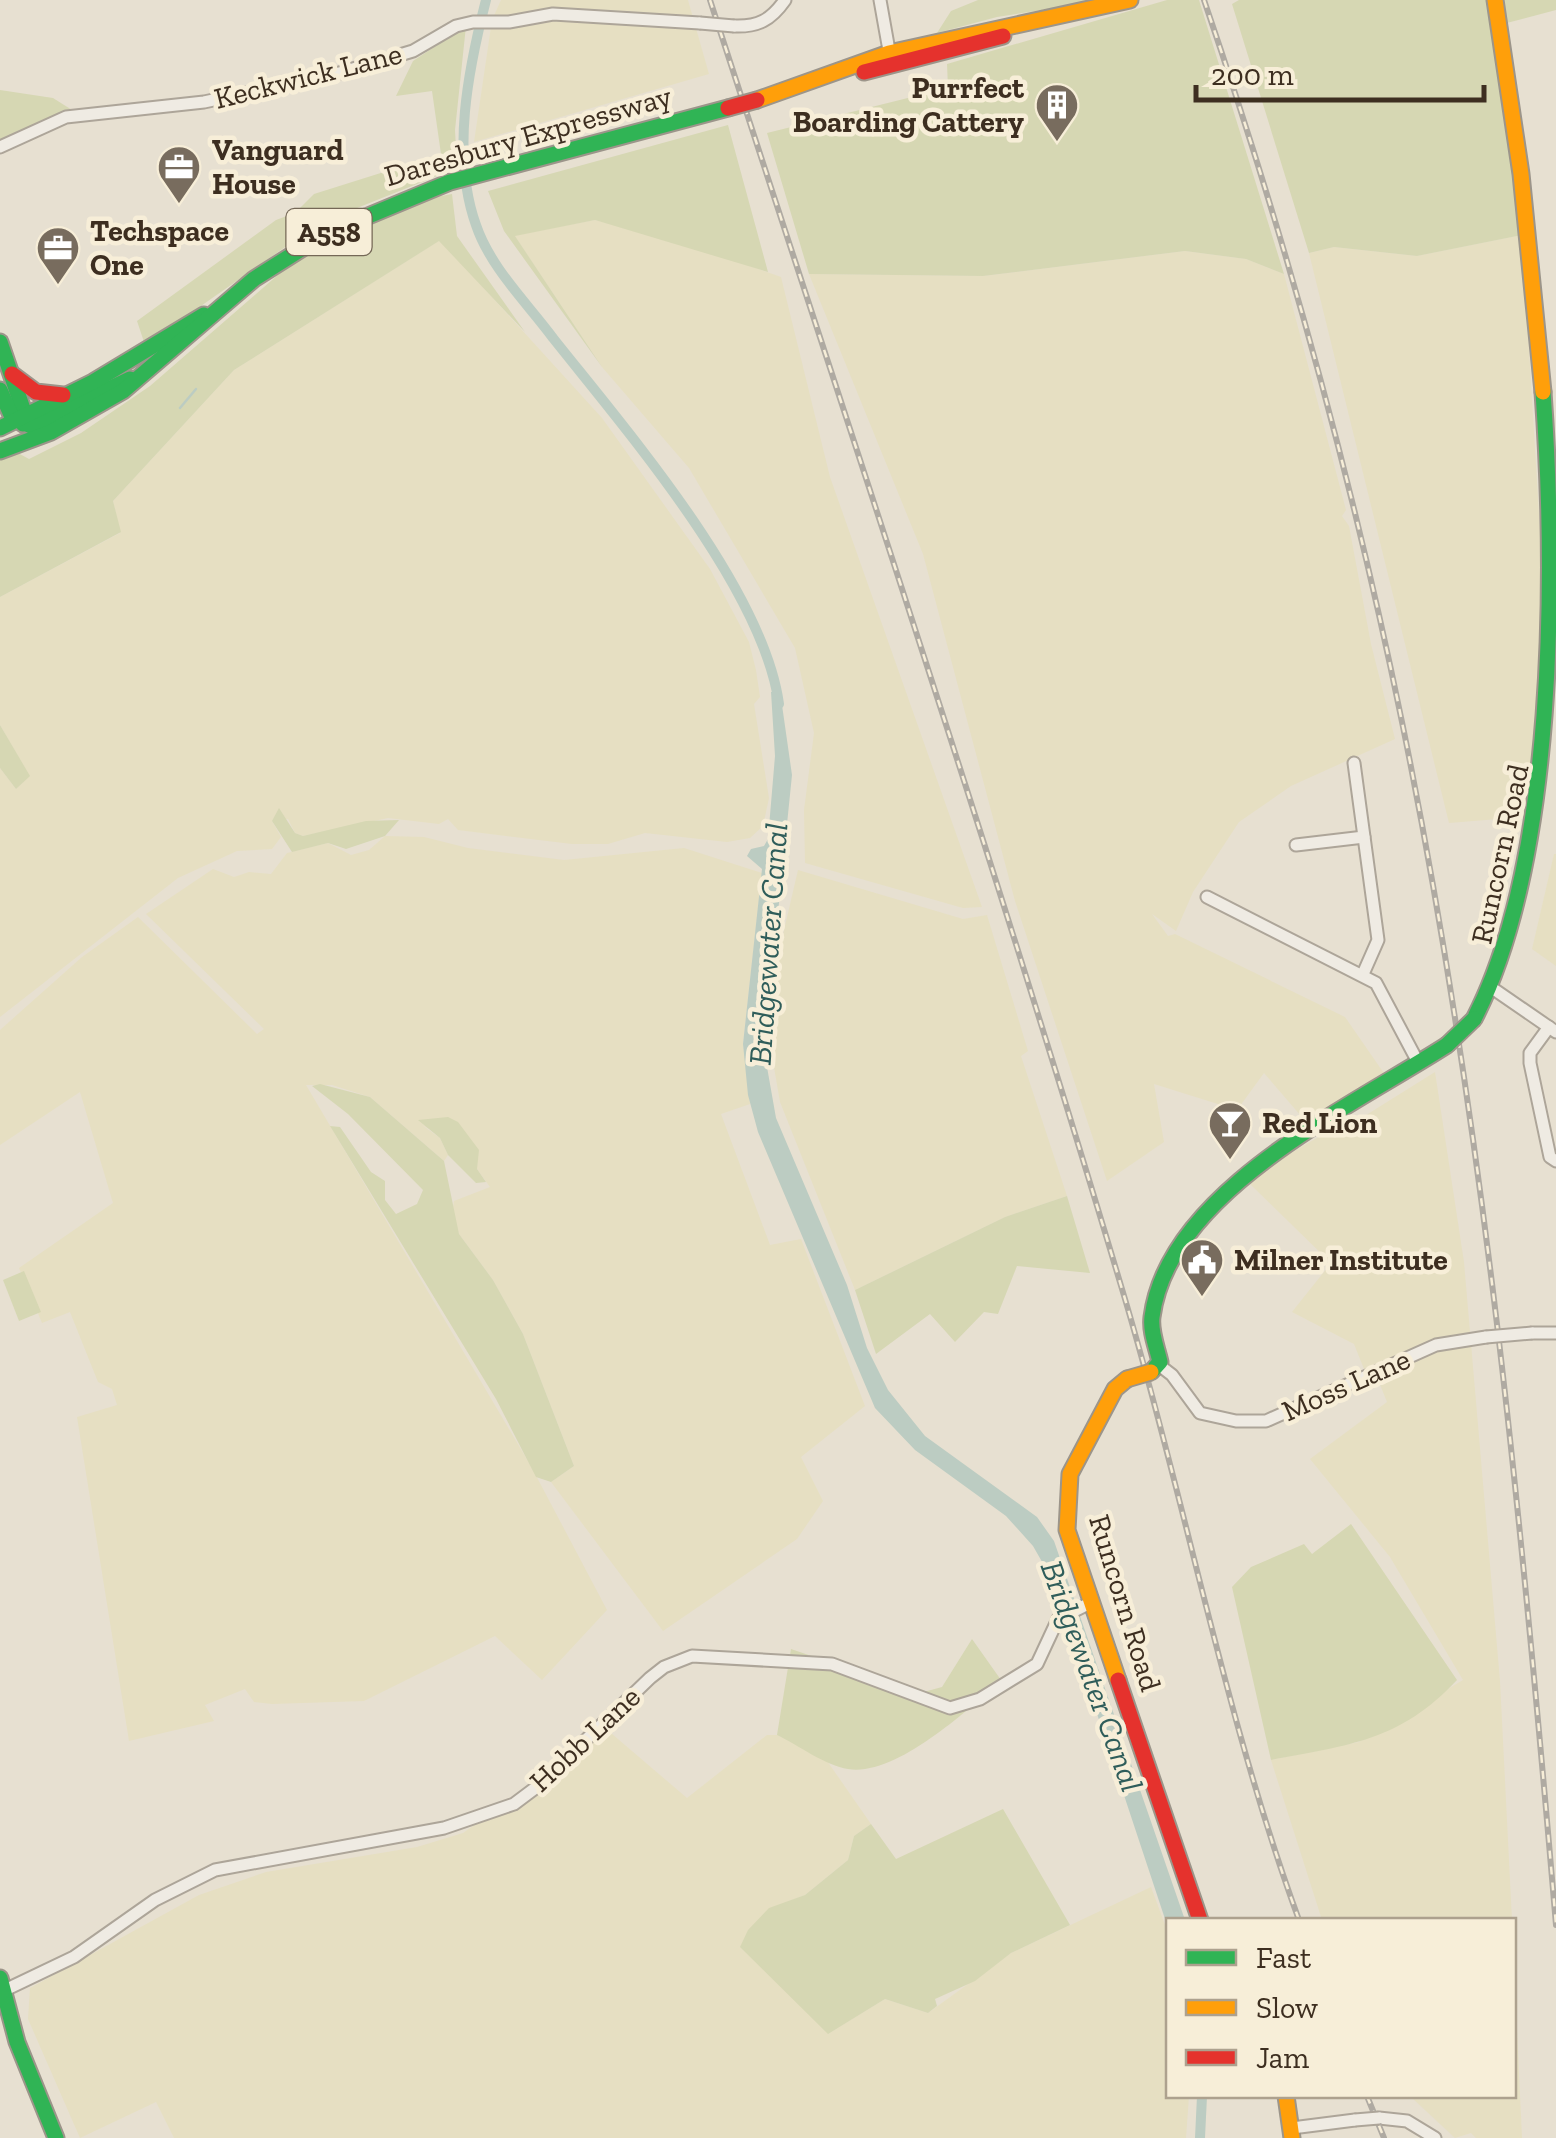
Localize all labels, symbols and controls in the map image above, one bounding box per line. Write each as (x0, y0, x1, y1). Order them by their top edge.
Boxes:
street label: Keckwick Lane (210, 35, 406, 117)
scale bar (1196, 40, 1484, 102)
text: 200 m (1211, 57, 1294, 93)
place label: Purrfect Boarding Cattery (793, 70, 1025, 140)
street label: Daresbury Expressway (380, 78, 676, 194)
building icon: Purrfect Boarding Cattery (1034, 82, 1080, 143)
place label: Vanguard House (212, 132, 344, 202)
office icon: Vanguard House (156, 144, 202, 205)
road number: A558 (286, 209, 372, 255)
place label: Techspace One (90, 213, 229, 283)
office icon: Techspace One (35, 225, 81, 286)
street label: Runcorn Road (1463, 760, 1537, 947)
water label: Bridgewater Canal (741, 822, 795, 1066)
bar icon: Red Lion (1207, 1100, 1253, 1161)
place label: Red Lion (1262, 1105, 1378, 1141)
public building icon: Milner Institute (1179, 1237, 1225, 1298)
place label: Milner Institute (1234, 1242, 1448, 1278)
street label: Moss Lane (1276, 1341, 1416, 1429)
street label: Runcorn Road (1081, 1510, 1169, 1696)
water label: Bridgewater Canal (1033, 1555, 1151, 1797)
street label: Hobb Lane (522, 1679, 648, 1799)
legend (1166, 1918, 1516, 2098)
text: Fast (1256, 1940, 1311, 1976)
text: Slow (1256, 1990, 1318, 2026)
text: Jam (1256, 2040, 1309, 2076)

